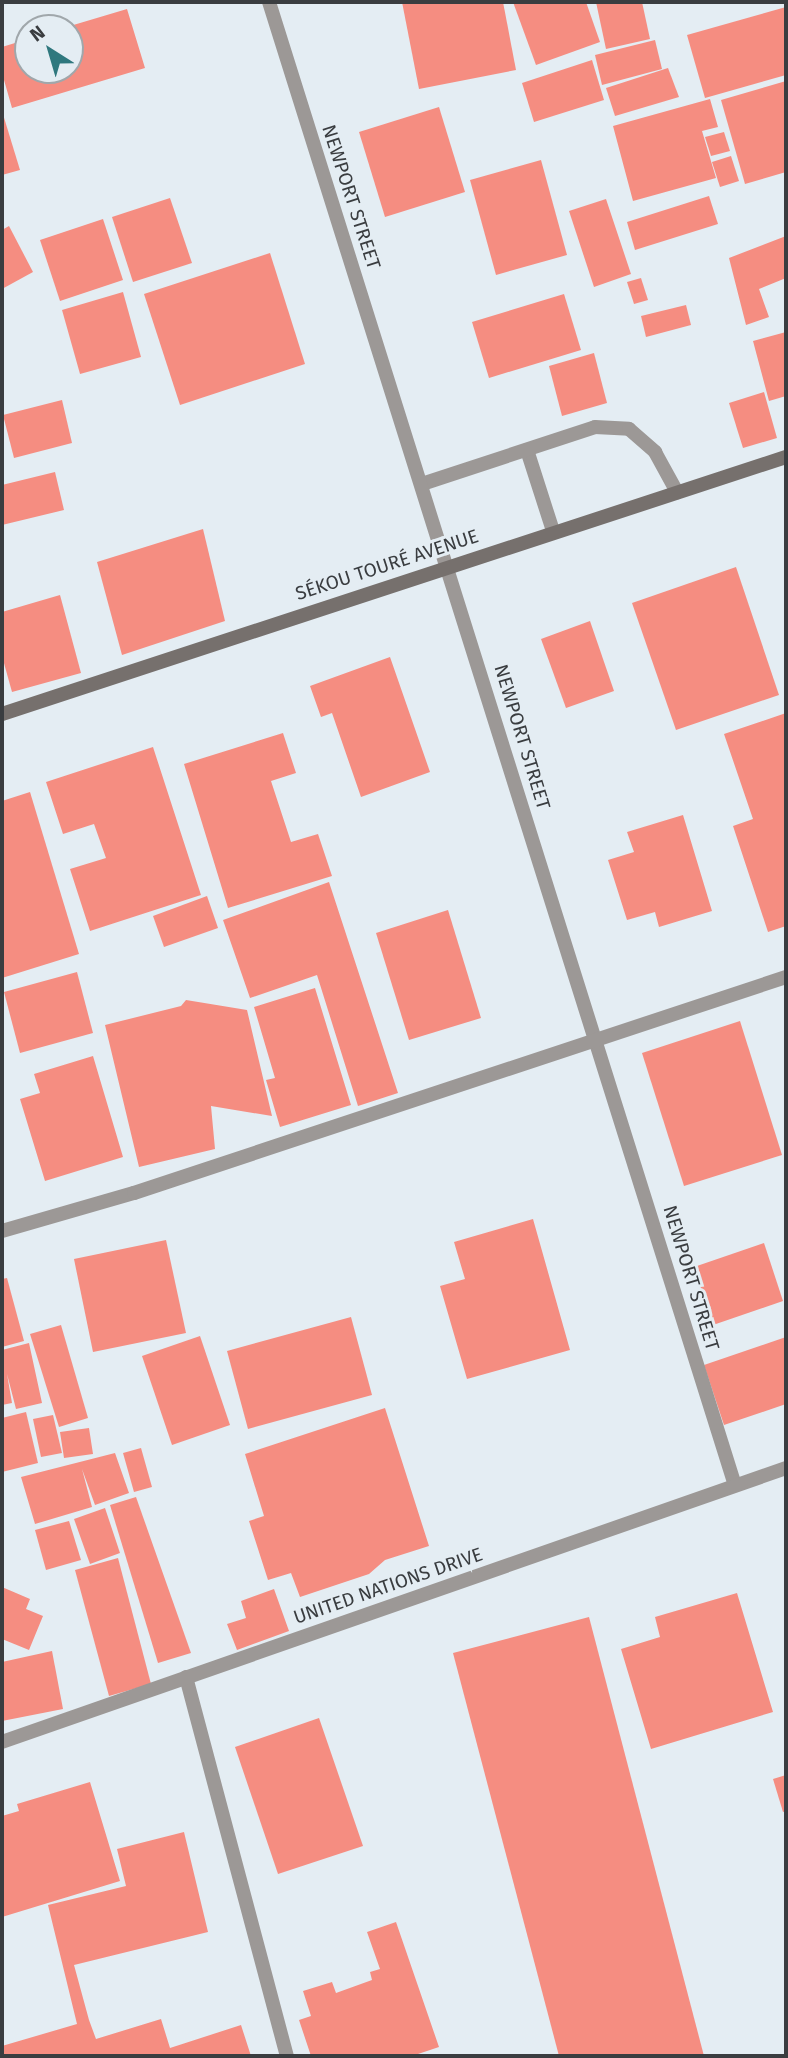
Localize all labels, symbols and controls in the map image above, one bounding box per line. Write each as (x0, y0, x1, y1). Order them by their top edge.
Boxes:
north arrow (14, 14, 84, 84)
text: N (25, 20, 49, 46)
street label: NEWPORT STREET (317, 122, 385, 272)
street label: SÉKOU TOURÉ AVENUE (293, 525, 481, 605)
street label: NEWPORT STREET (489, 662, 555, 812)
street label: NEWPORT STREET (658, 1203, 724, 1353)
street label: UNITED NATIONS DRIVE (291, 1543, 485, 1629)

